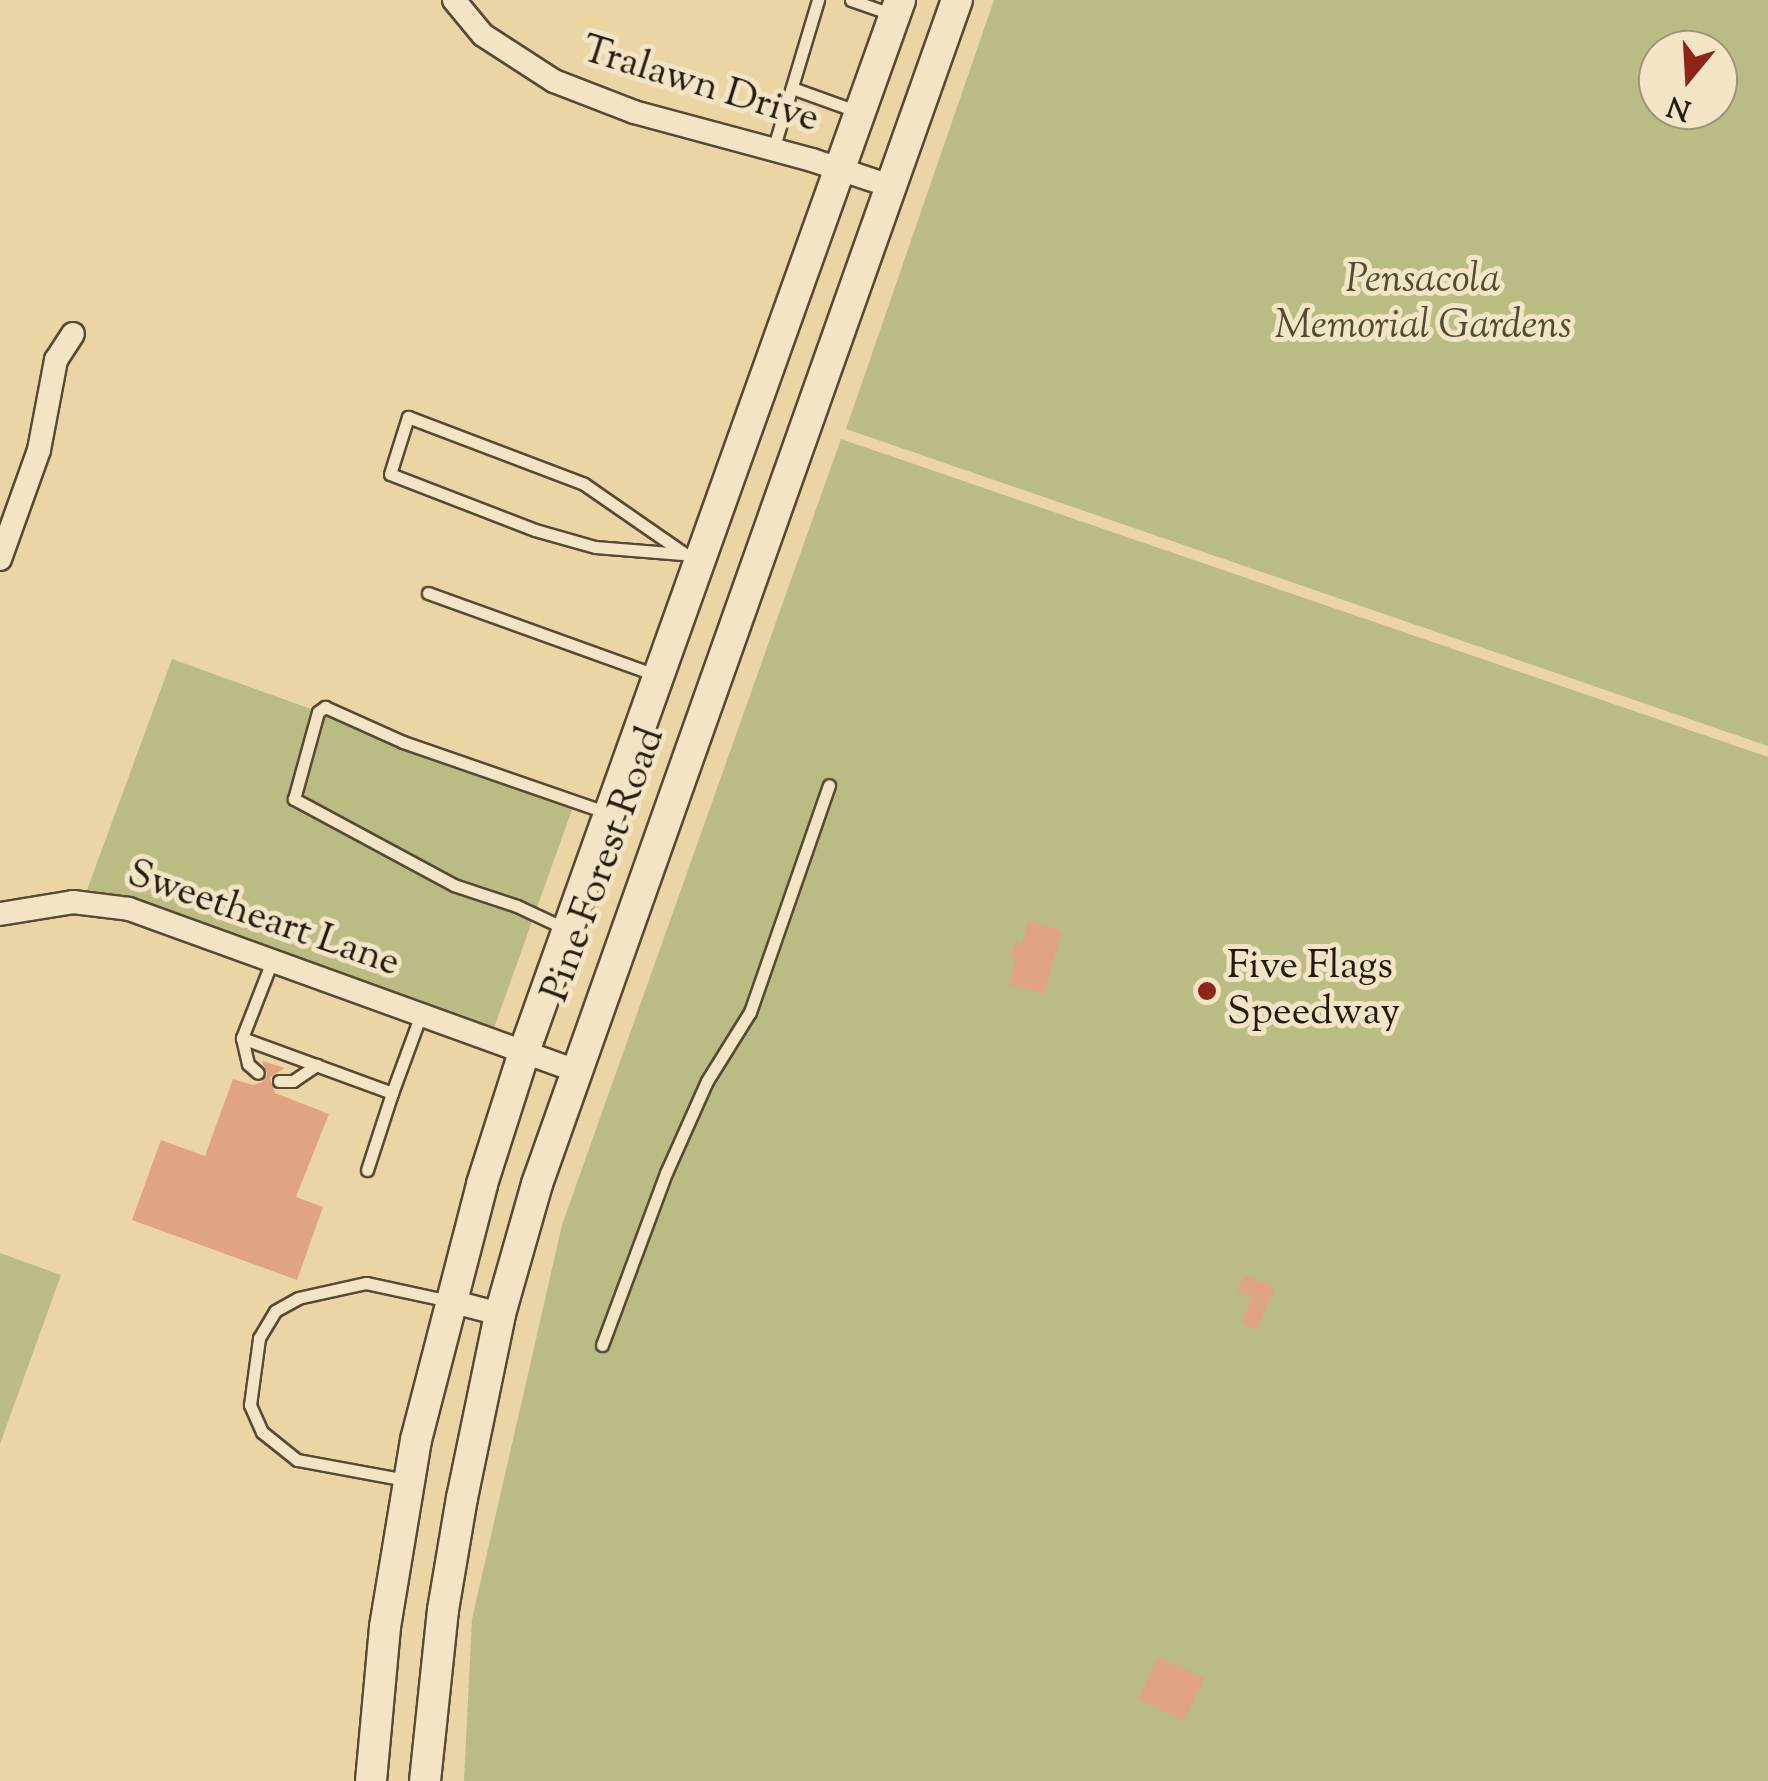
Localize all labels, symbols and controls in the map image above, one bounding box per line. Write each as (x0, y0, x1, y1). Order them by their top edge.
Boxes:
street label: Tralawn Drive (576, 27, 824, 145)
north arrow (1638, 30, 1738, 130)
text: N (1663, 84, 1696, 129)
park label: Pensacola Memorial Gardens (1274, 258, 1572, 352)
street label: Pine Forest Road (533, 721, 677, 1009)
street label: Sweetheart Lane (121, 851, 405, 989)
place label: Five Flags Speedway (1227, 944, 1400, 1038)
marker: Five Flags Speedway (1196, 980, 1218, 1002)

